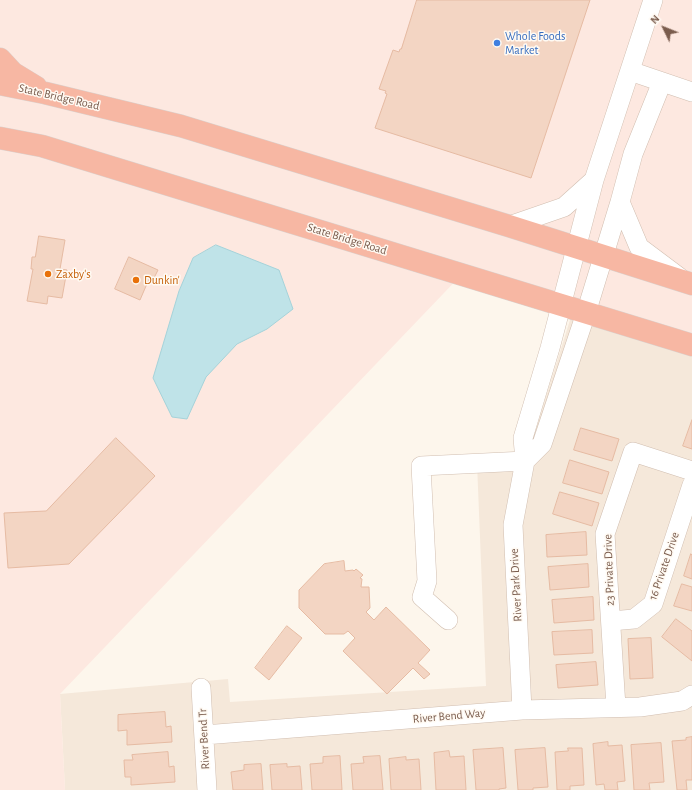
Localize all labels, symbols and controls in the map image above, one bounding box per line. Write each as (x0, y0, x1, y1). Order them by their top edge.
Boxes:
north arrow (644, 8, 684, 48)
text: N (648, 13, 661, 26)
place label: Whole Foods Market (505, 29, 565, 57)
marker: Whole Foods Market (492, 38, 502, 48)
street label: State Bridge Road (17, 81, 101, 113)
street label: State Bridge Road (305, 220, 389, 258)
place label: Zaxby's (56, 267, 91, 281)
marker: Zaxby's (43, 269, 53, 279)
place label: Dunkin' (144, 273, 180, 287)
marker: Dunkin' (131, 275, 141, 285)
street label: 16 Private Drive (646, 530, 682, 602)
street label: 23 Private Drive (601, 534, 617, 606)
street label: River Park Drive (507, 548, 525, 622)
street label: River Bend Way (412, 706, 486, 726)
street label: River Bend Tr (195, 708, 213, 770)

